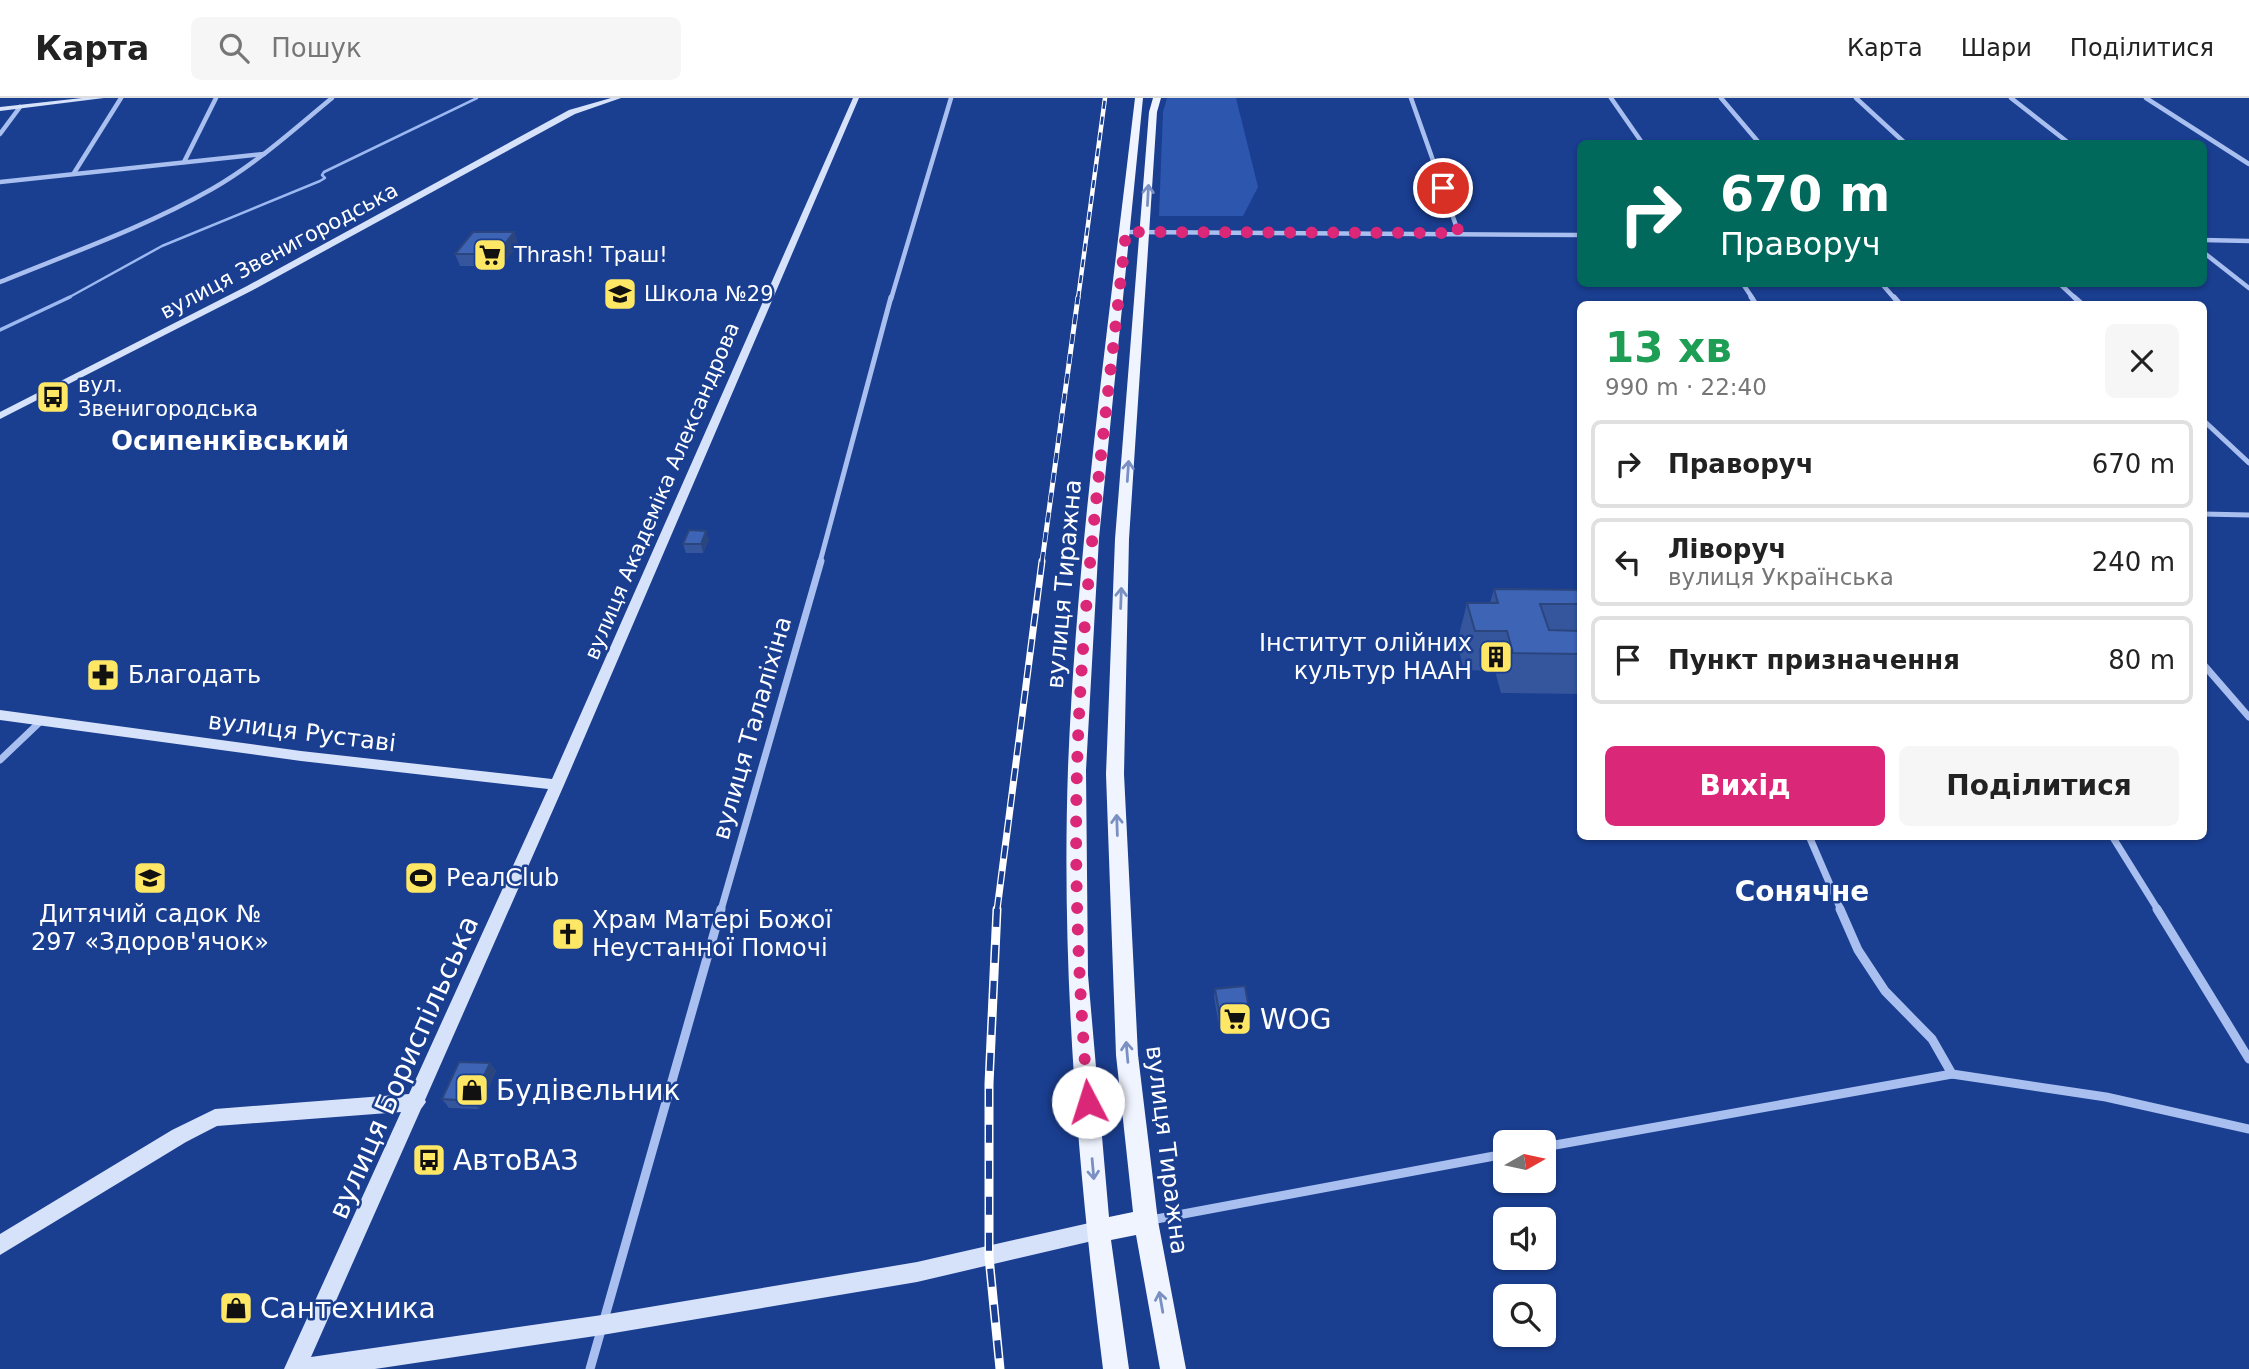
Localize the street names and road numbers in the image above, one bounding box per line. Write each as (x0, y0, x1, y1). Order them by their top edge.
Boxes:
street label: вулиця Звенигородська (156, 178, 402, 324)
street label: вулиця Академіка Александрова (580, 319, 744, 663)
street label: вулиця Тиражна (1041, 478, 1087, 690)
street label: вулиця Талаліхіна (707, 613, 797, 843)
street label: вулиця Руставі (206, 707, 398, 757)
street label: вулиця Бориспільська (322, 911, 485, 1224)
street label: вулиця Тиражна (1140, 1044, 1194, 1256)

